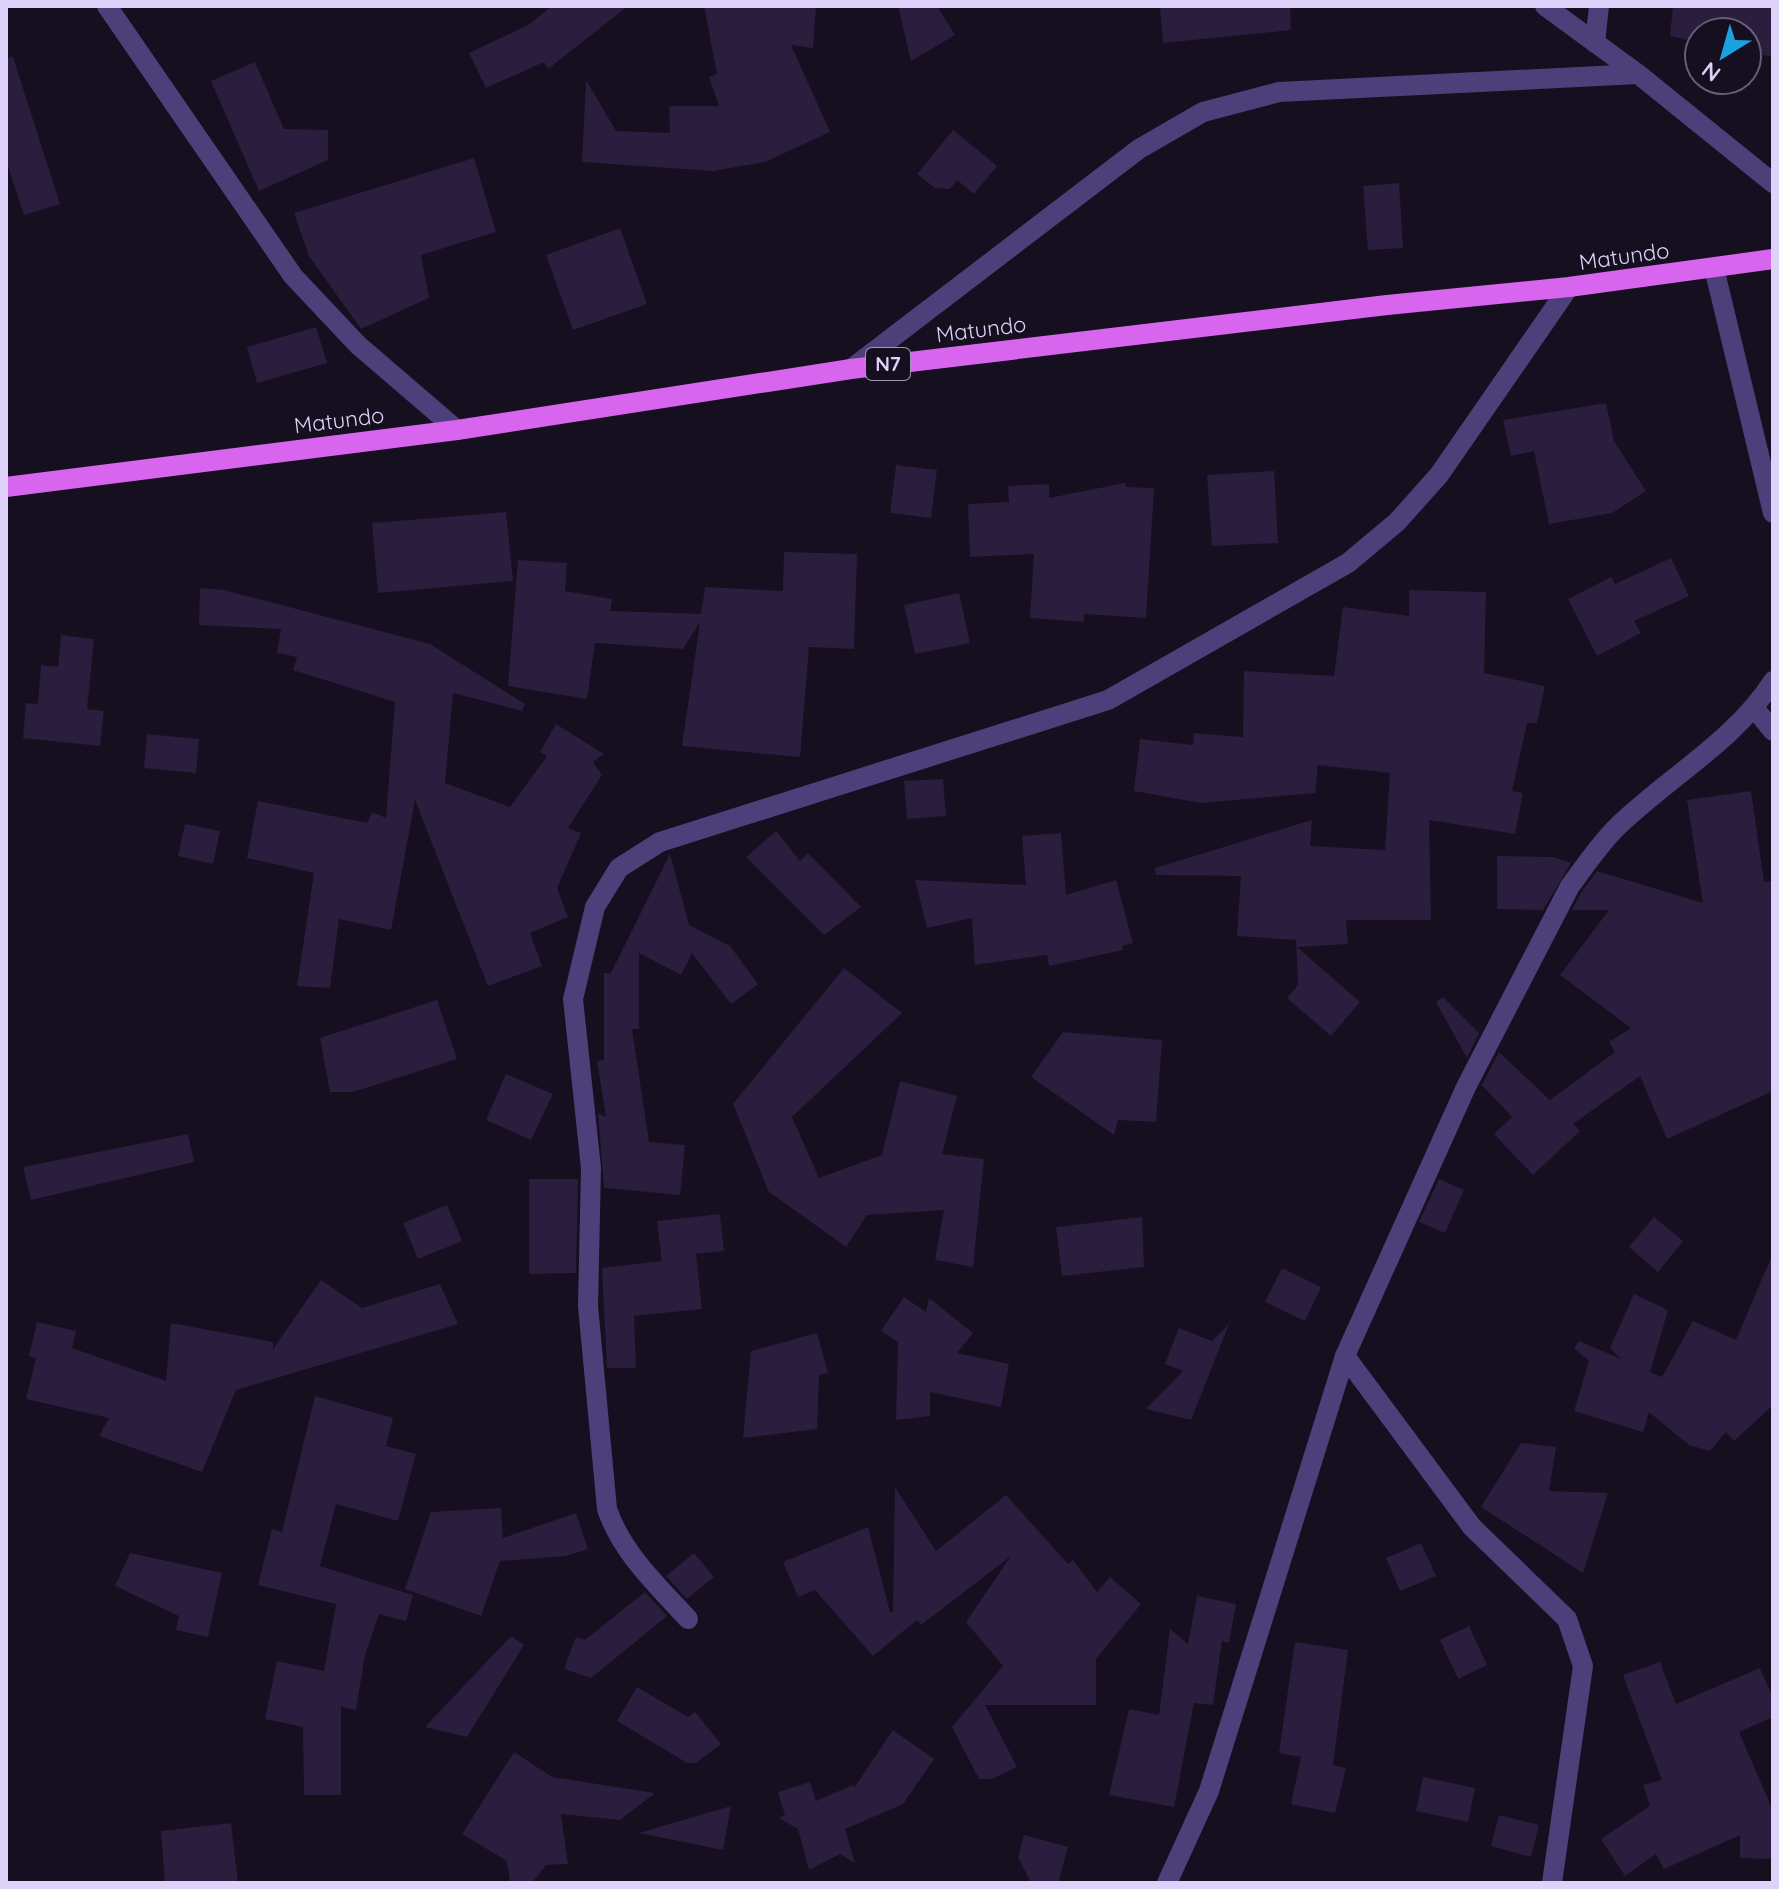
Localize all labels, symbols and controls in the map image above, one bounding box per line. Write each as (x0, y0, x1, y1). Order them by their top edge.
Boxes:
north arrow (1683, 16, 1763, 96)
text: N (1696, 56, 1726, 88)
street label: Matundo (1577, 236, 1671, 276)
street label: Matundo (934, 310, 1028, 348)
road number: N7 (866, 348, 910, 380)
street label: Matundo (292, 401, 386, 439)

